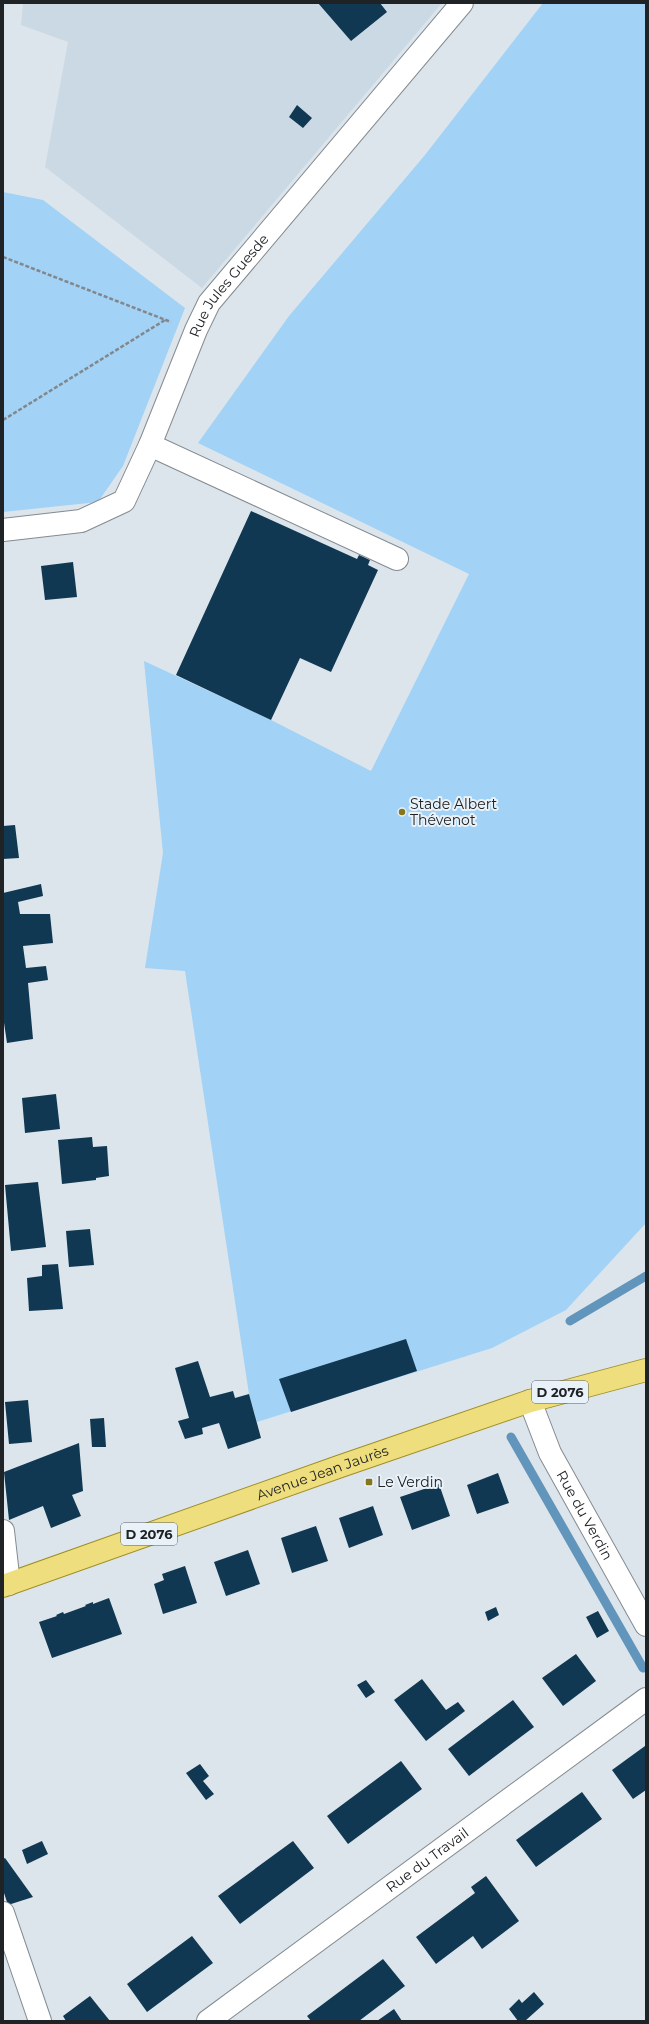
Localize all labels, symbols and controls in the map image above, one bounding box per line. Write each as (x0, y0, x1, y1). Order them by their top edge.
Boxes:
street label: Rue Jules Guesde (185, 230, 272, 340)
place label: Stade Albert Thévenot (410, 795, 497, 829)
marker: Stade Albert Thévenot (397, 807, 407, 817)
road number: D 2076 (532, 1381, 588, 1403)
street label: Avenue Jean Jaurès (254, 1441, 391, 1504)
street label: Rue du Verdin (553, 1467, 617, 1563)
place label: Le Verdin (377, 1473, 443, 1491)
marker: Le Verdin (364, 1477, 374, 1487)
road number: D 2076 (121, 1523, 177, 1545)
street label: Rue du Travail (382, 1823, 472, 1896)

